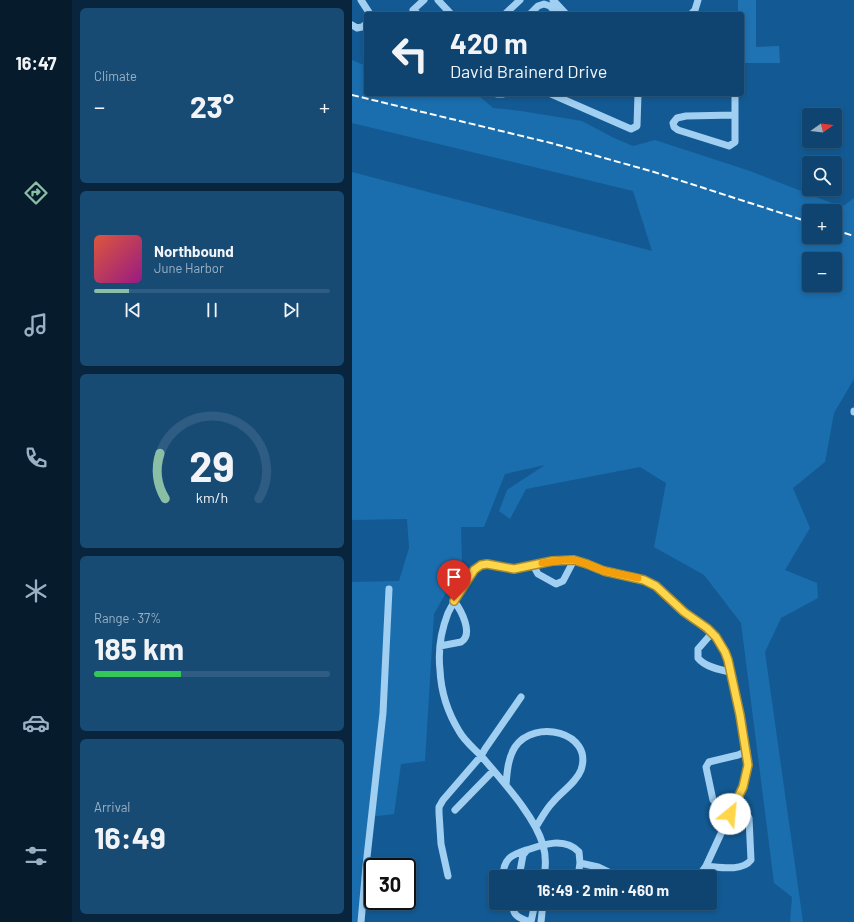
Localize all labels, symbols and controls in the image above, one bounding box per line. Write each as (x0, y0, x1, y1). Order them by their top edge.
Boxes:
text: 420 m (450, 26, 528, 60)
icon: left (384, 28, 436, 80)
text: 16:47 (15, 52, 57, 74)
text: David Brainerd Drive (450, 60, 607, 82)
text: Climate (94, 68, 137, 84)
text: 23° (190, 88, 234, 124)
text: − (94, 93, 105, 119)
text: + (319, 93, 330, 119)
north arrow (802, 108, 842, 148)
map controls (802, 108, 842, 292)
button: search (802, 156, 842, 196)
icon: directions (22, 179, 50, 207)
button: + (802, 204, 842, 244)
text: Northbound (154, 242, 234, 260)
button: − (802, 252, 842, 292)
text: June Harbor (154, 260, 224, 276)
icon: previous (122, 299, 144, 321)
icon: pause (201, 299, 223, 321)
icon: next (280, 299, 302, 321)
icon: music (22, 311, 50, 339)
text: 29 (189, 440, 235, 490)
icon: phone (22, 444, 50, 472)
text: km/h (196, 489, 228, 506)
pin (437, 560, 471, 601)
icon: arrive (443, 566, 465, 588)
icon: climate (22, 577, 50, 605)
text: Range · 37% (94, 610, 161, 626)
text: 185 km (94, 630, 184, 666)
icon: car (22, 709, 50, 737)
position arrow (709, 793, 751, 835)
text: Arrival (94, 799, 130, 815)
text: 16:49 (94, 819, 166, 855)
icon: filters (22, 842, 50, 870)
speed limit sign: 30 (364, 858, 416, 910)
text: 16:49 · 2 min · 460 m (537, 881, 669, 899)

